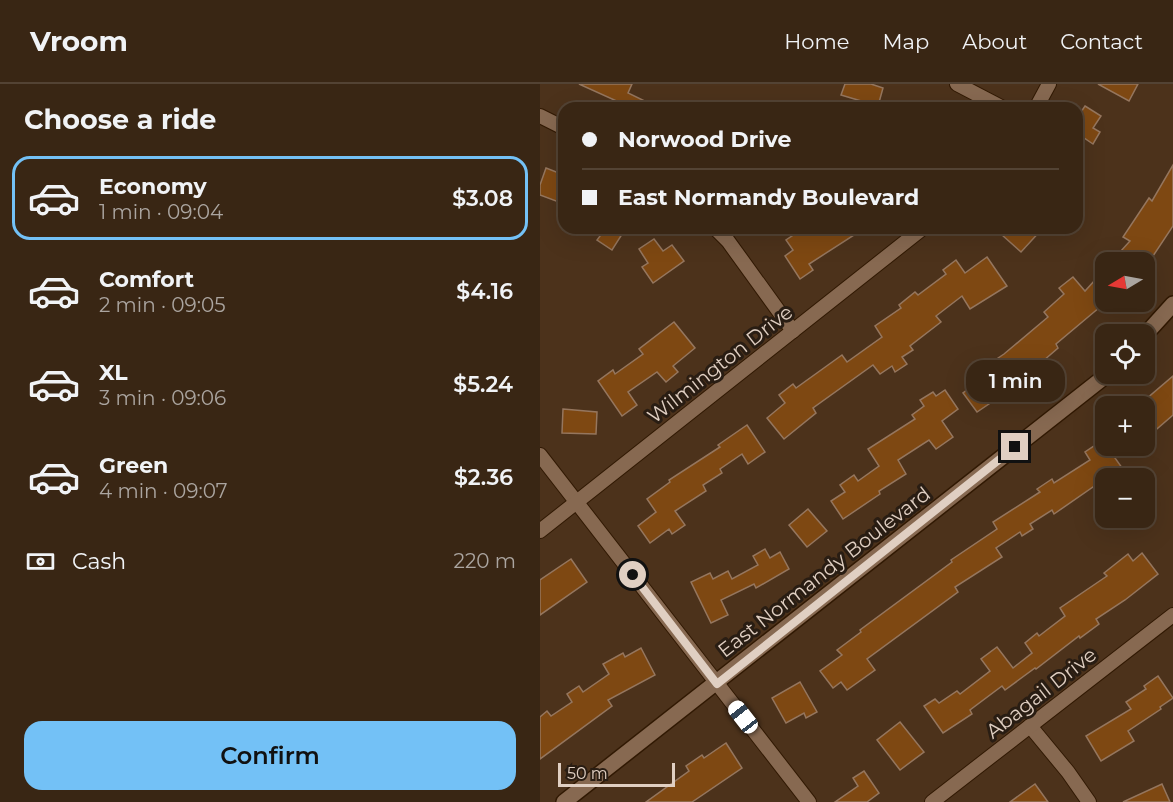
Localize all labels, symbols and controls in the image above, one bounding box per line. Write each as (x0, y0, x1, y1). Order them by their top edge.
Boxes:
text: Vroom (30, 24, 128, 58)
text: Home (784, 29, 849, 54)
text: Map (882, 29, 929, 54)
text: About (962, 29, 1027, 54)
text: Contact (1060, 29, 1143, 54)
text: Choose a ride (24, 103, 216, 136)
text: Norwood Drive (618, 126, 791, 153)
icon: car (27, 171, 81, 225)
text: Economy (99, 173, 207, 200)
text: East Normandy Boulevard (618, 184, 919, 211)
text: $3.08 (452, 185, 513, 212)
text: 1 min · 09:04 (99, 200, 223, 224)
north arrow (1095, 252, 1155, 312)
map controls (1095, 252, 1155, 528)
icon: car (27, 264, 81, 318)
text: Comfort (99, 266, 194, 293)
text: $4.16 (456, 278, 513, 305)
text: 2 min · 09:05 (99, 293, 225, 317)
street label: Wilmington Drive (643, 300, 797, 428)
button: locate (1095, 324, 1155, 384)
icon: car (27, 357, 81, 411)
text: XL (99, 359, 128, 386)
callout: 1 min (966, 360, 1064, 402)
text: 1 min (989, 369, 1042, 393)
text: $5.24 (453, 371, 513, 398)
text: 3 min · 09:06 (99, 386, 226, 410)
button: + (1095, 396, 1155, 456)
route end (1001, 433, 1028, 460)
icon: car (27, 450, 81, 504)
text: Green (99, 452, 168, 479)
text: $2.36 (454, 464, 513, 491)
button: − (1095, 468, 1155, 528)
text: 4 min · 09:07 (99, 479, 228, 503)
street label: East Normandy Boulevard (713, 482, 935, 662)
icon: cash (24, 545, 57, 578)
text: Cash (72, 548, 126, 575)
text: 220 m (454, 549, 516, 573)
route start (619, 561, 646, 588)
street label: Abagail Drive (981, 642, 1101, 744)
car (725, 697, 761, 737)
button: Confirm (24, 721, 516, 790)
scale bar (558, 760, 675, 788)
text: 50 m (567, 764, 608, 783)

